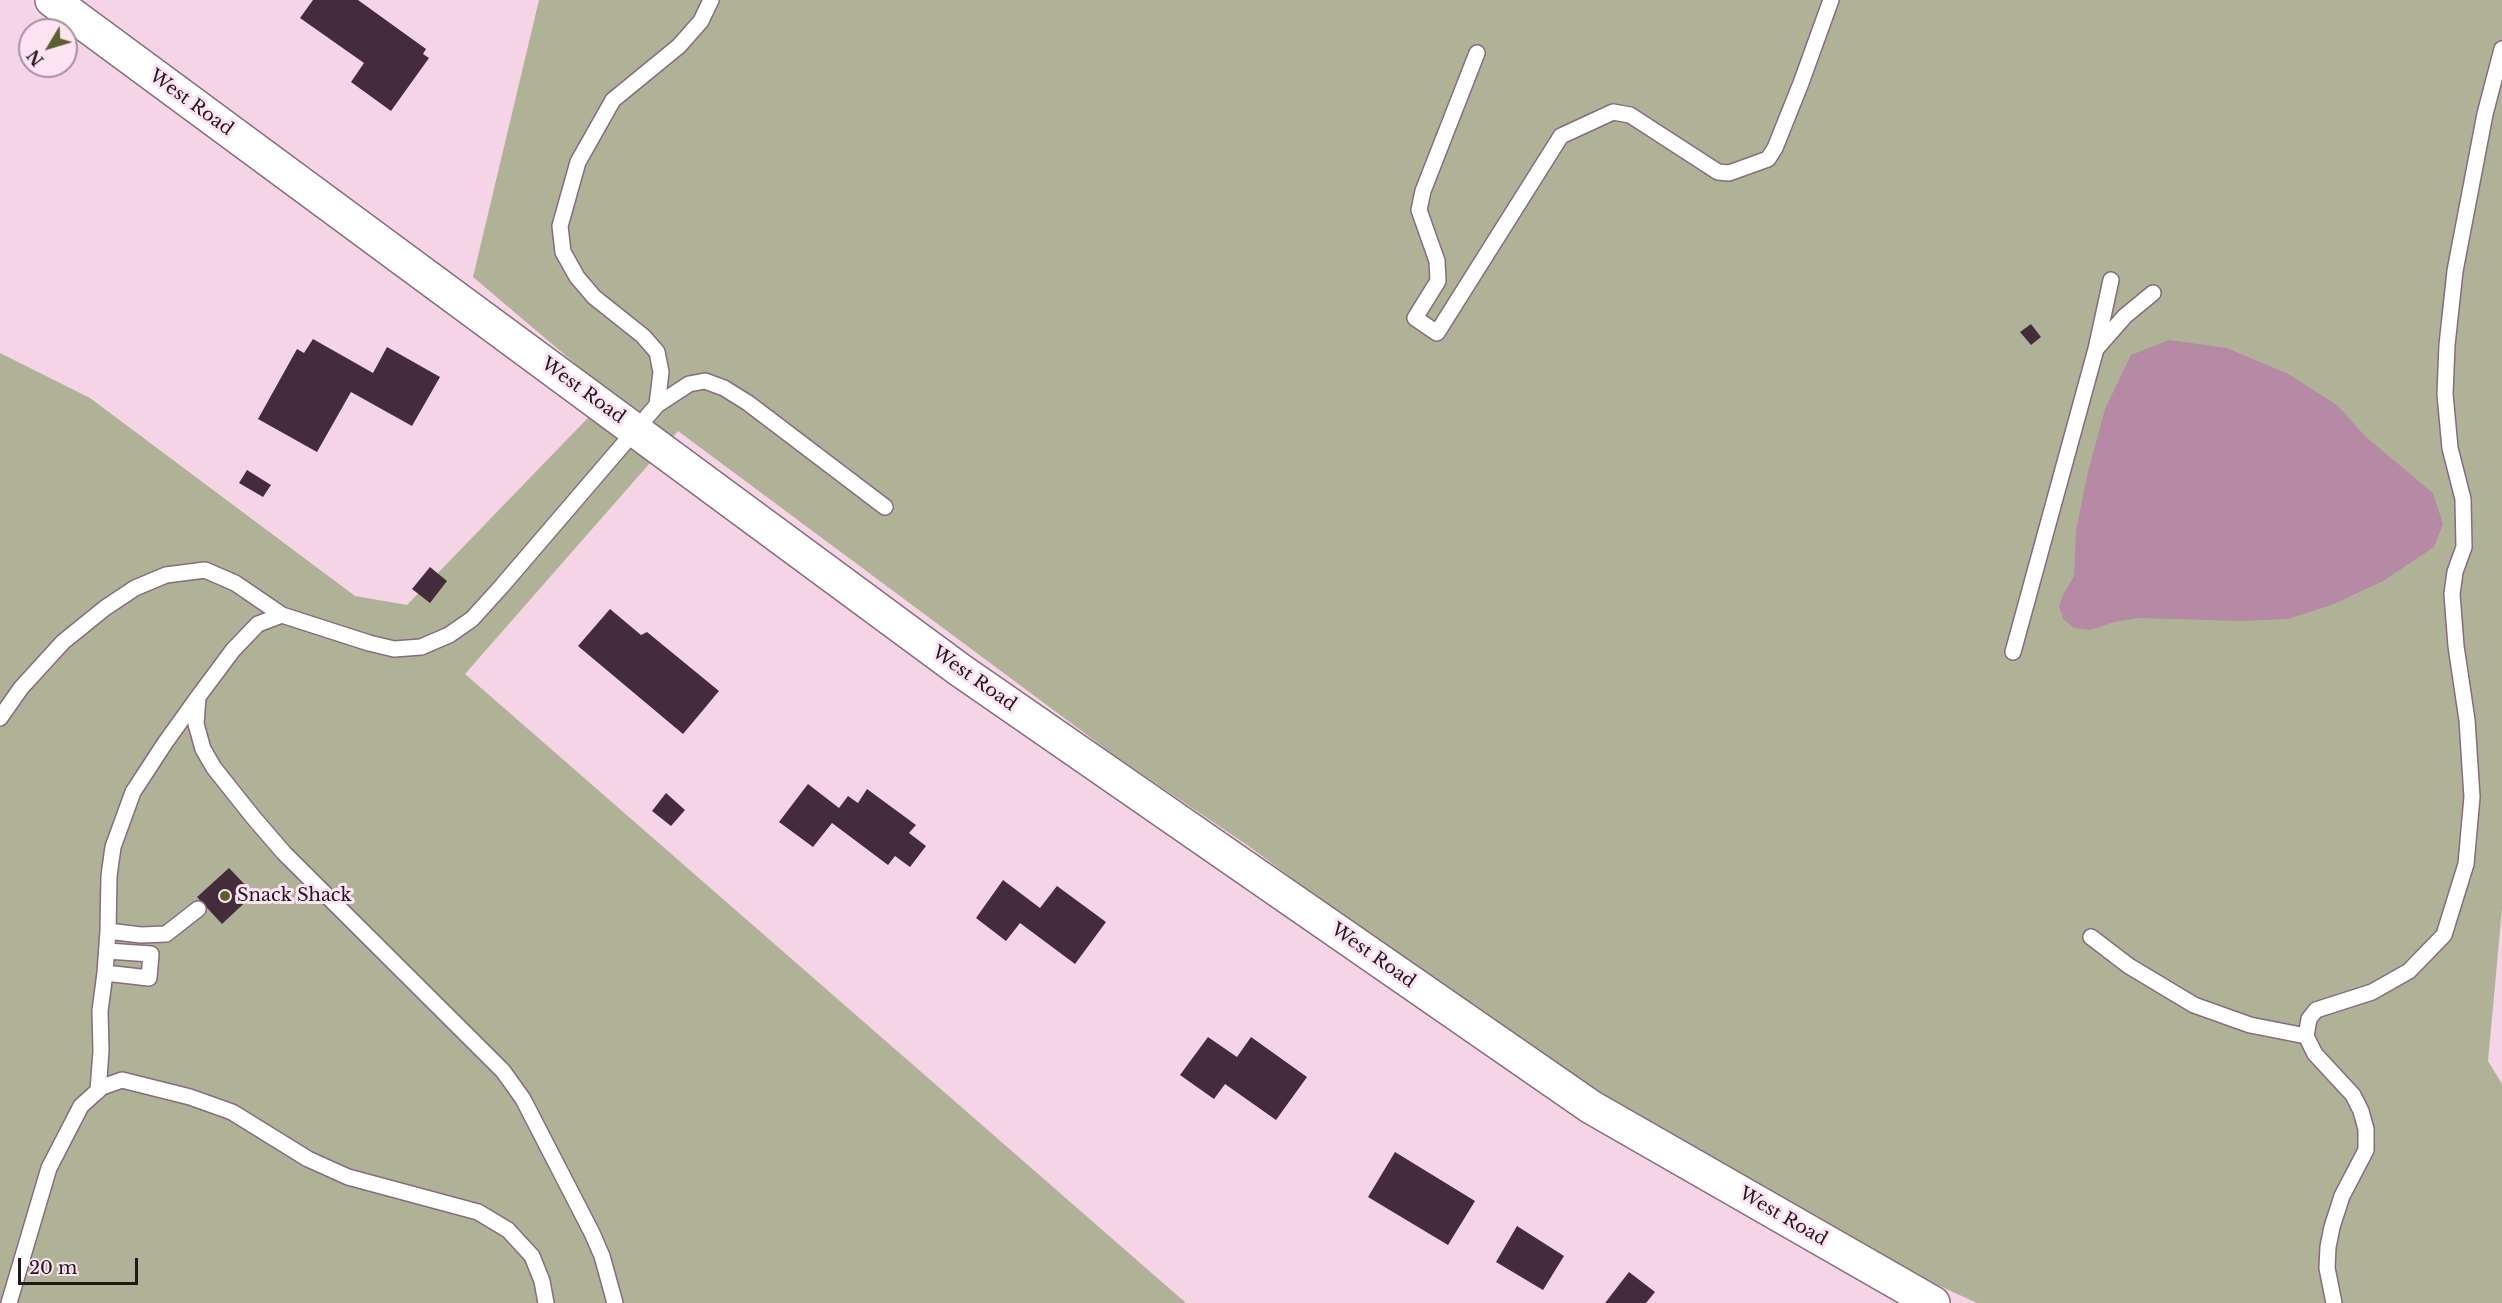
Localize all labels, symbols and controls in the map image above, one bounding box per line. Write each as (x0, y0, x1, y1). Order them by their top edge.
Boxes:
north arrow (18, 18, 78, 78)
text: N (23, 46, 48, 70)
street label: West Road (145, 65, 237, 141)
street label: West Road (537, 353, 629, 429)
street label: West Road (928, 642, 1020, 716)
place label: Snack Shack (237, 885, 352, 907)
marker: Snack Shack (218, 889, 232, 903)
street label: West Road (1327, 919, 1419, 993)
street label: West Road (1735, 1183, 1831, 1251)
scale bar (21, 1246, 141, 1284)
text: 20 m (29, 1257, 77, 1279)

